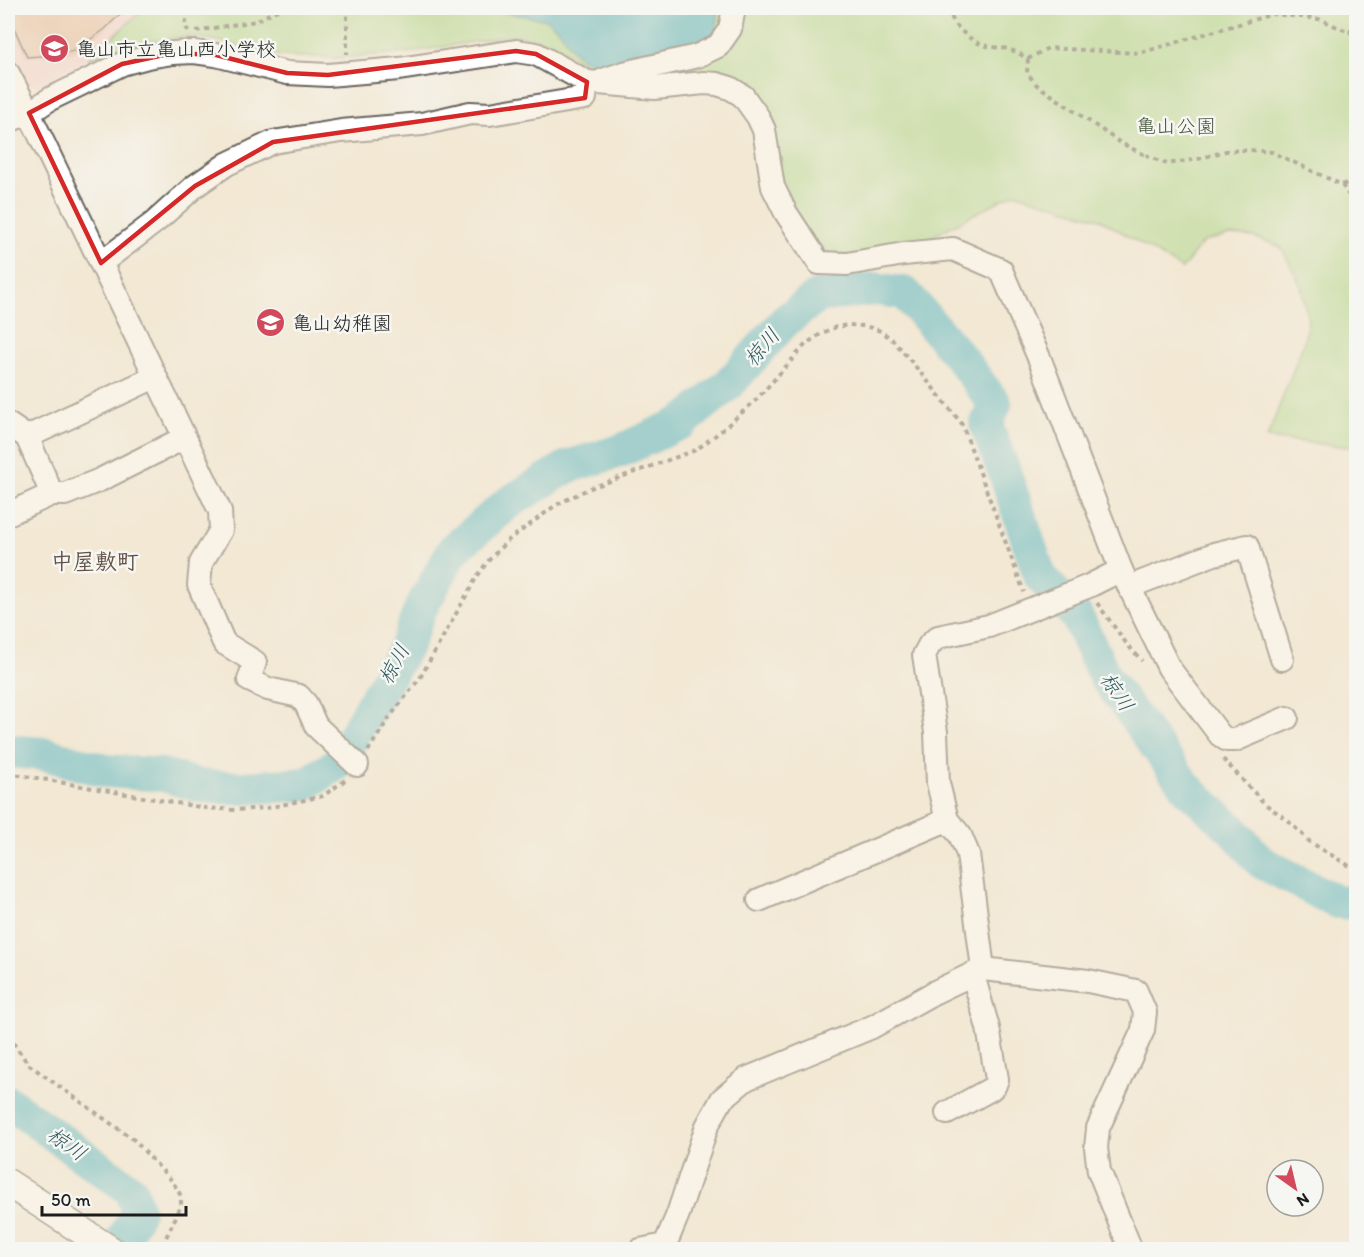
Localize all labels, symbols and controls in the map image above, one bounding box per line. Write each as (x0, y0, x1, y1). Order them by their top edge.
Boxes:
school or university icon: 亀山市立亀山西小学校 (39, 33, 71, 65)
place label: 亀山市立亀山西小学校 (76, 37, 276, 61)
park label: 亀山公園 (1136, 114, 1216, 138)
school or university icon: 亀山幼稚園 (255, 307, 287, 339)
place label: 亀山幼稚園 (292, 311, 392, 335)
water label: 椋川 (738, 323, 785, 371)
district label: 中屋敷町 (51, 548, 139, 575)
water label: 椋川 (372, 639, 415, 688)
water label: 椋川 (1095, 667, 1140, 716)
water label: 椋川 (43, 1121, 92, 1166)
north arrow (1265, 1158, 1325, 1218)
scale bar (42, 1179, 186, 1217)
text: 50 m (51, 1189, 91, 1211)
text: N (1293, 1189, 1313, 1211)

